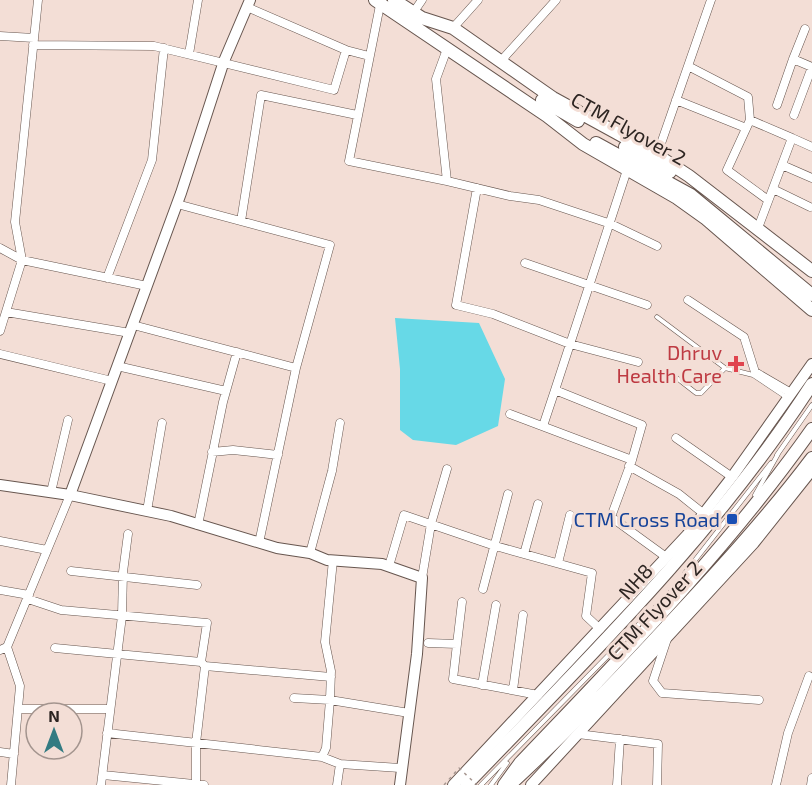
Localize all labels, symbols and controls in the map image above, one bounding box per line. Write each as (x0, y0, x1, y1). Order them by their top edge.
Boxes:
street label: CTM Flyover 2 (567, 87, 691, 169)
place label: Dhruv Health Care (617, 340, 722, 387)
marker: Dhruv Health Care (727, 355, 745, 373)
place label: CTM Cross Road (574, 507, 720, 531)
marker: CTM Cross Road (725, 512, 739, 526)
street label: CTM Flyover 2 (602, 555, 706, 665)
street label: NH8 (613, 558, 657, 604)
north arrow (24, 701, 84, 761)
text: N (48, 706, 60, 725)

